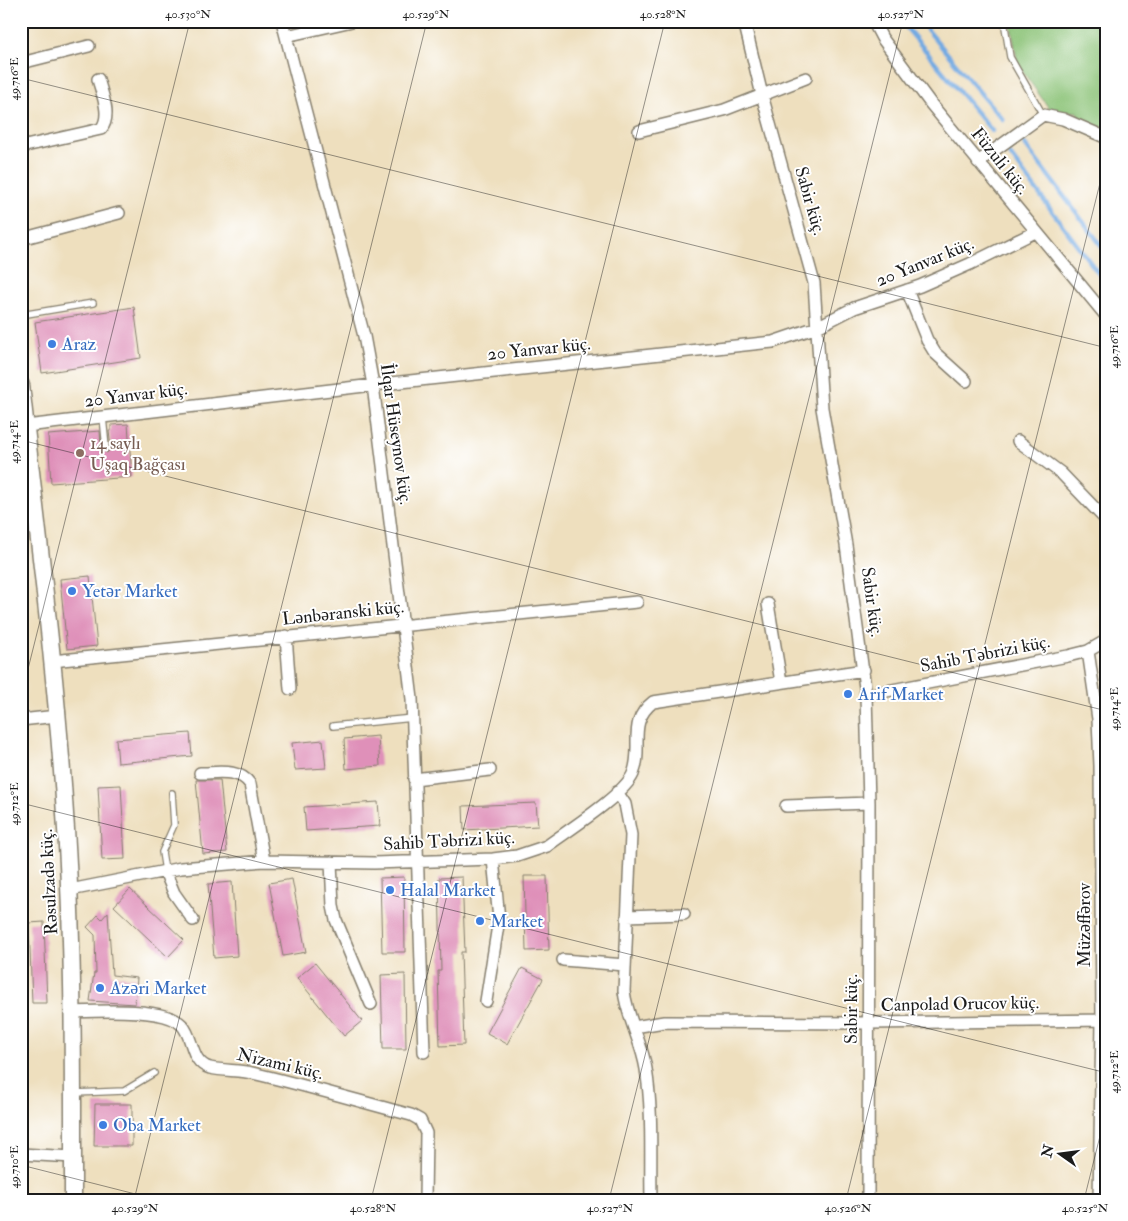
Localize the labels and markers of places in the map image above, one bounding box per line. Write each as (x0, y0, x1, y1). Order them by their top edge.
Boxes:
place label: Araz (61, 333, 97, 356)
marker: Araz (46, 338, 58, 350)
place label: 14 saylı Uşaq Bağçası (90, 432, 186, 476)
marker: 14 saylı Uşaq Bağçası (74, 447, 86, 459)
place label: Yetər Market (82, 580, 178, 603)
marker: Yetər Market (66, 585, 78, 597)
place label: Arif Market (857, 683, 944, 706)
marker: Arif Market (842, 688, 854, 700)
place label: Halal Market (400, 879, 496, 902)
marker: Halal Market (384, 884, 396, 896)
place label: Market (490, 910, 543, 933)
marker: Market (474, 915, 486, 927)
place label: Azəri Market (109, 977, 207, 1000)
marker: Azəri Market (94, 982, 106, 994)
place label: Oba Market (113, 1114, 201, 1137)
marker: Oba Market (97, 1119, 109, 1131)

